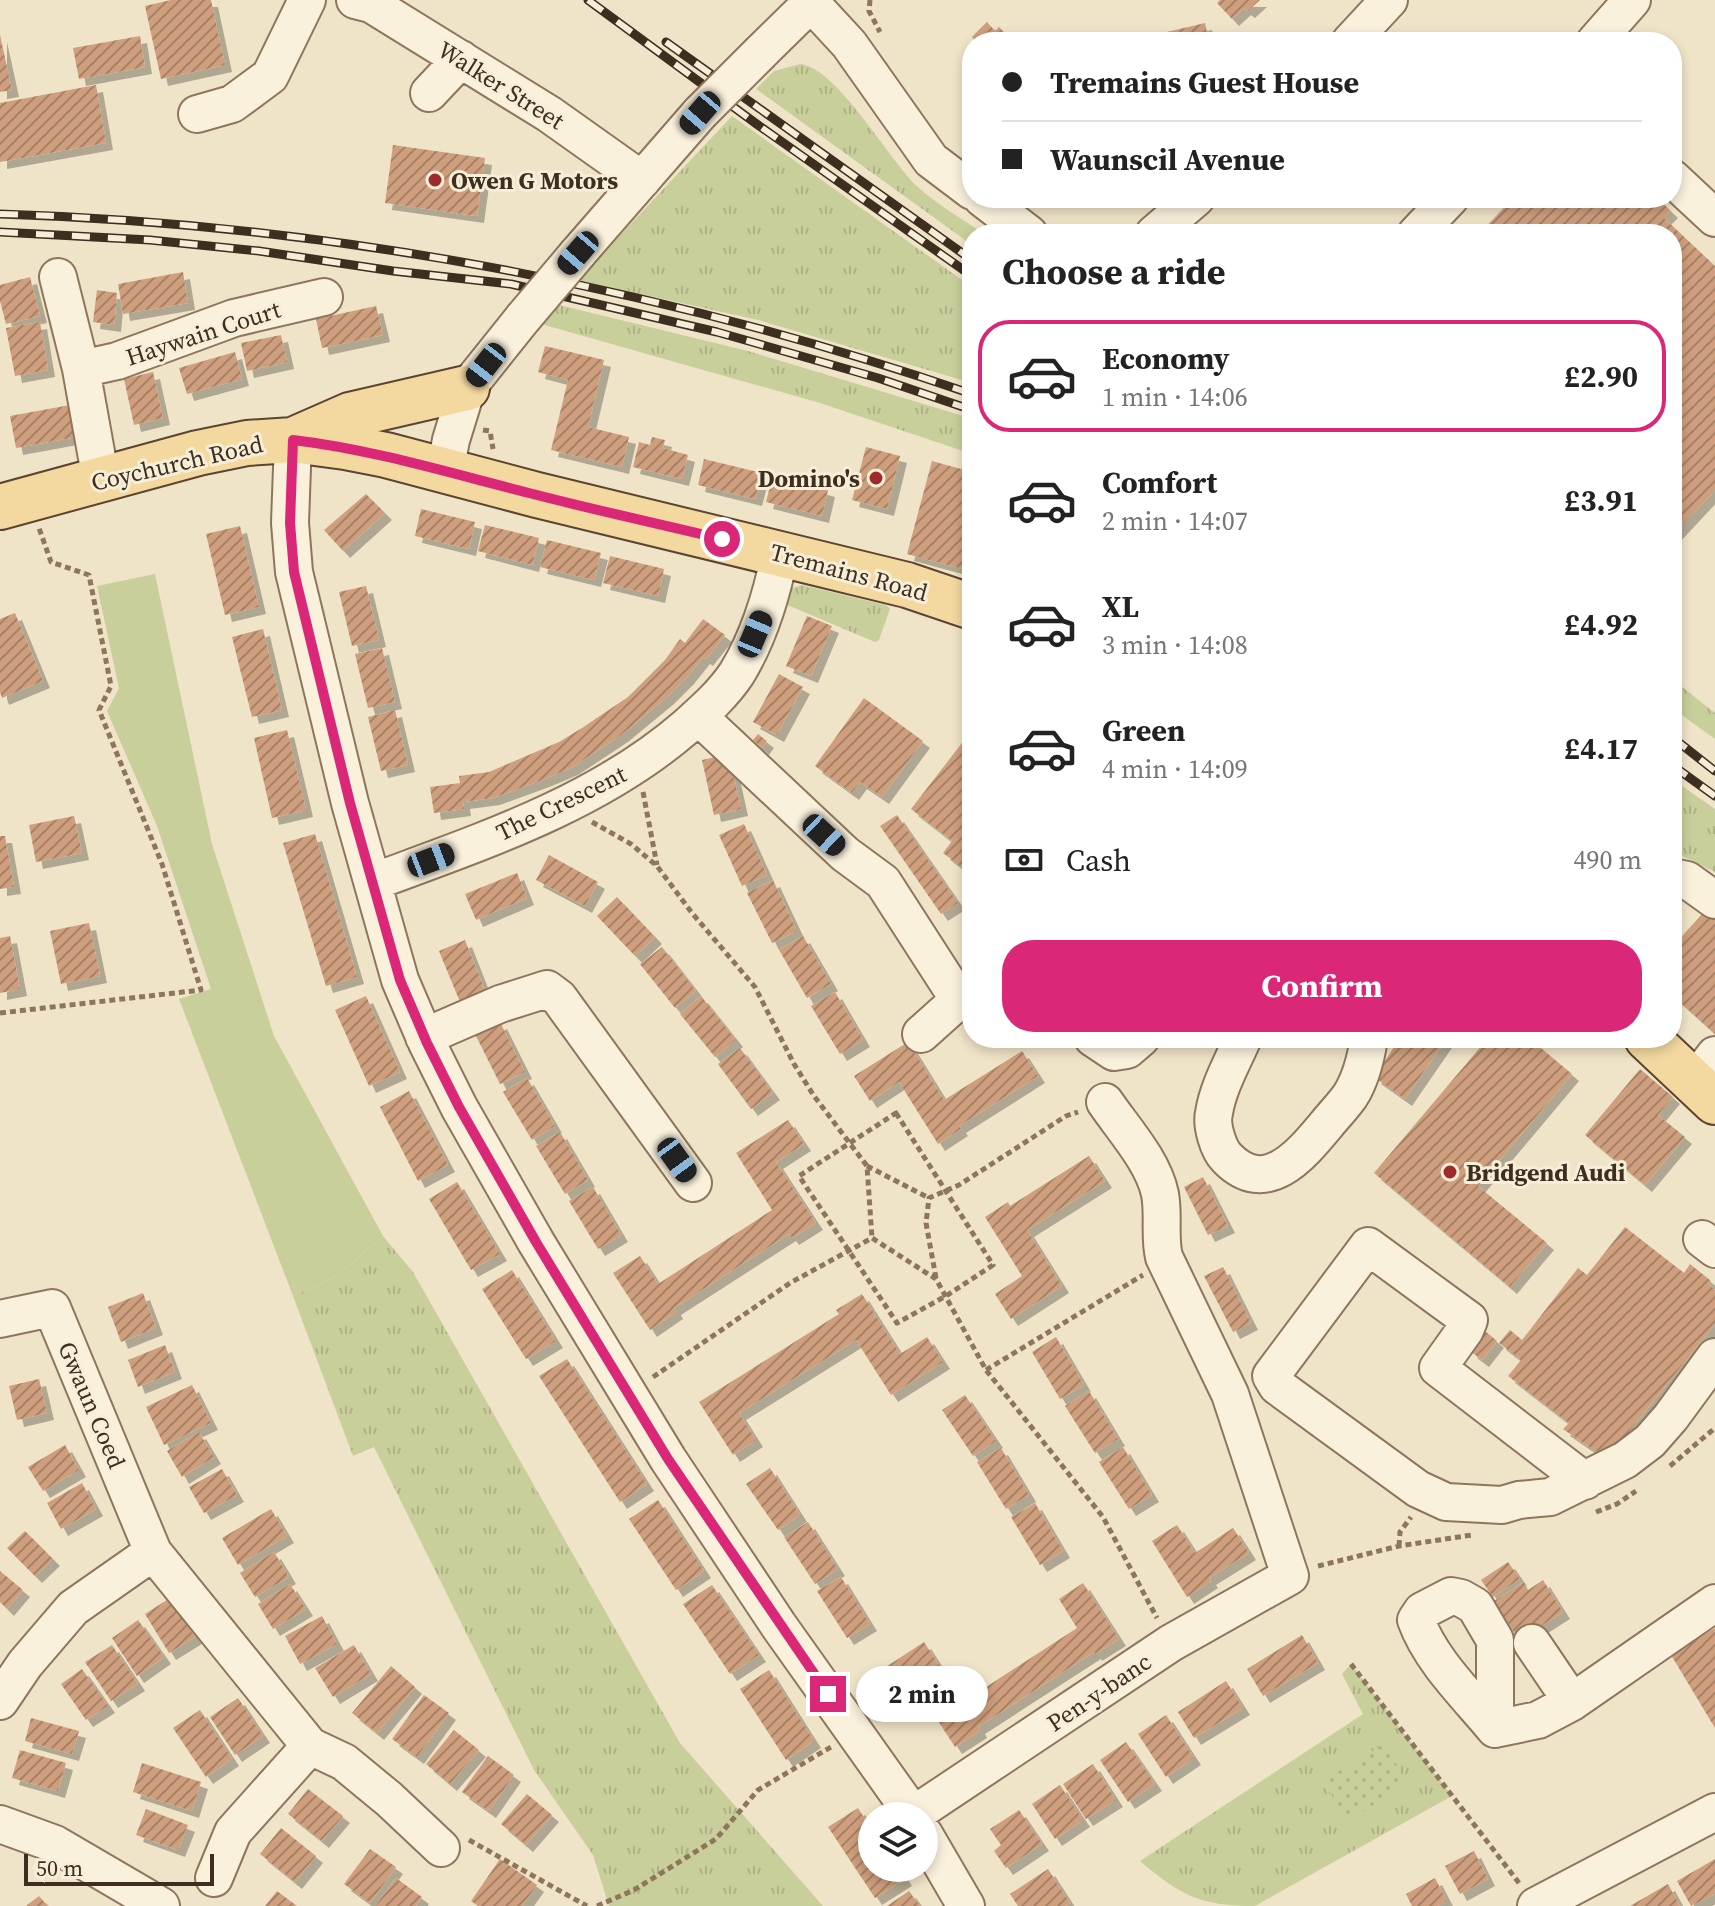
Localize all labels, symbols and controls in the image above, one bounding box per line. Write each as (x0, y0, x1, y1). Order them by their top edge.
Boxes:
street label: Walker Street (431, 33, 571, 137)
text: Tremains Guest House (1050, 62, 1359, 103)
car (675, 87, 725, 139)
text: Waunscil Avenue (1050, 139, 1285, 180)
place label: Owen G Motors (451, 164, 618, 197)
marker: Owen G Motors (426, 171, 444, 189)
car (553, 227, 603, 279)
text: Choose a ride (1002, 247, 1225, 296)
street label: Haywain Court (121, 292, 285, 374)
text: Economy (1102, 338, 1230, 379)
car (462, 339, 510, 391)
icon: car (1006, 340, 1078, 412)
text: £2.90 (1564, 356, 1638, 397)
text: 1 min · 14:06 (1102, 379, 1248, 415)
street label: Coychurch Road (88, 427, 267, 499)
place label: Domino's (758, 462, 860, 495)
text: Comfort (1102, 462, 1217, 503)
icon: car (1006, 464, 1078, 536)
marker: Domino's (867, 469, 885, 487)
text: £3.91 (1564, 480, 1638, 521)
text: 2 min · 14:07 (1102, 503, 1248, 539)
route start (704, 521, 740, 557)
street label: Tremains Road (767, 535, 932, 609)
text: XL (1102, 586, 1139, 627)
icon: car (1006, 588, 1078, 660)
text: £4.92 (1564, 604, 1638, 645)
car (735, 607, 775, 661)
text: 3 min · 14:08 (1102, 627, 1248, 663)
text: Green (1102, 710, 1185, 751)
icon: car (1006, 712, 1078, 784)
text: £4.17 (1564, 728, 1638, 769)
text: 4 min · 14:09 (1102, 751, 1248, 787)
street label: The Crescent (491, 757, 632, 849)
car (798, 810, 850, 860)
icon: cash (1002, 838, 1046, 882)
car (404, 840, 458, 880)
text: Cash (1066, 840, 1131, 881)
text: 490 m (1574, 842, 1642, 878)
button: Confirm (1002, 940, 1642, 1032)
car (653, 1134, 701, 1186)
place label: Bridgend Audi (1466, 1156, 1626, 1189)
marker: Bridgend Audi (1441, 1163, 1459, 1181)
street label: Gwaun Coed (50, 1336, 134, 1474)
street label: Pen-y-banc (1040, 1645, 1158, 1739)
callout: 2 min (856, 1666, 988, 1722)
route end (810, 1676, 846, 1712)
text: 2 min (888, 1676, 956, 1712)
map controls (858, 1802, 938, 1882)
button: layers (858, 1802, 938, 1882)
scale bar (24, 1850, 214, 1886)
text: 50 m (36, 1853, 83, 1883)

